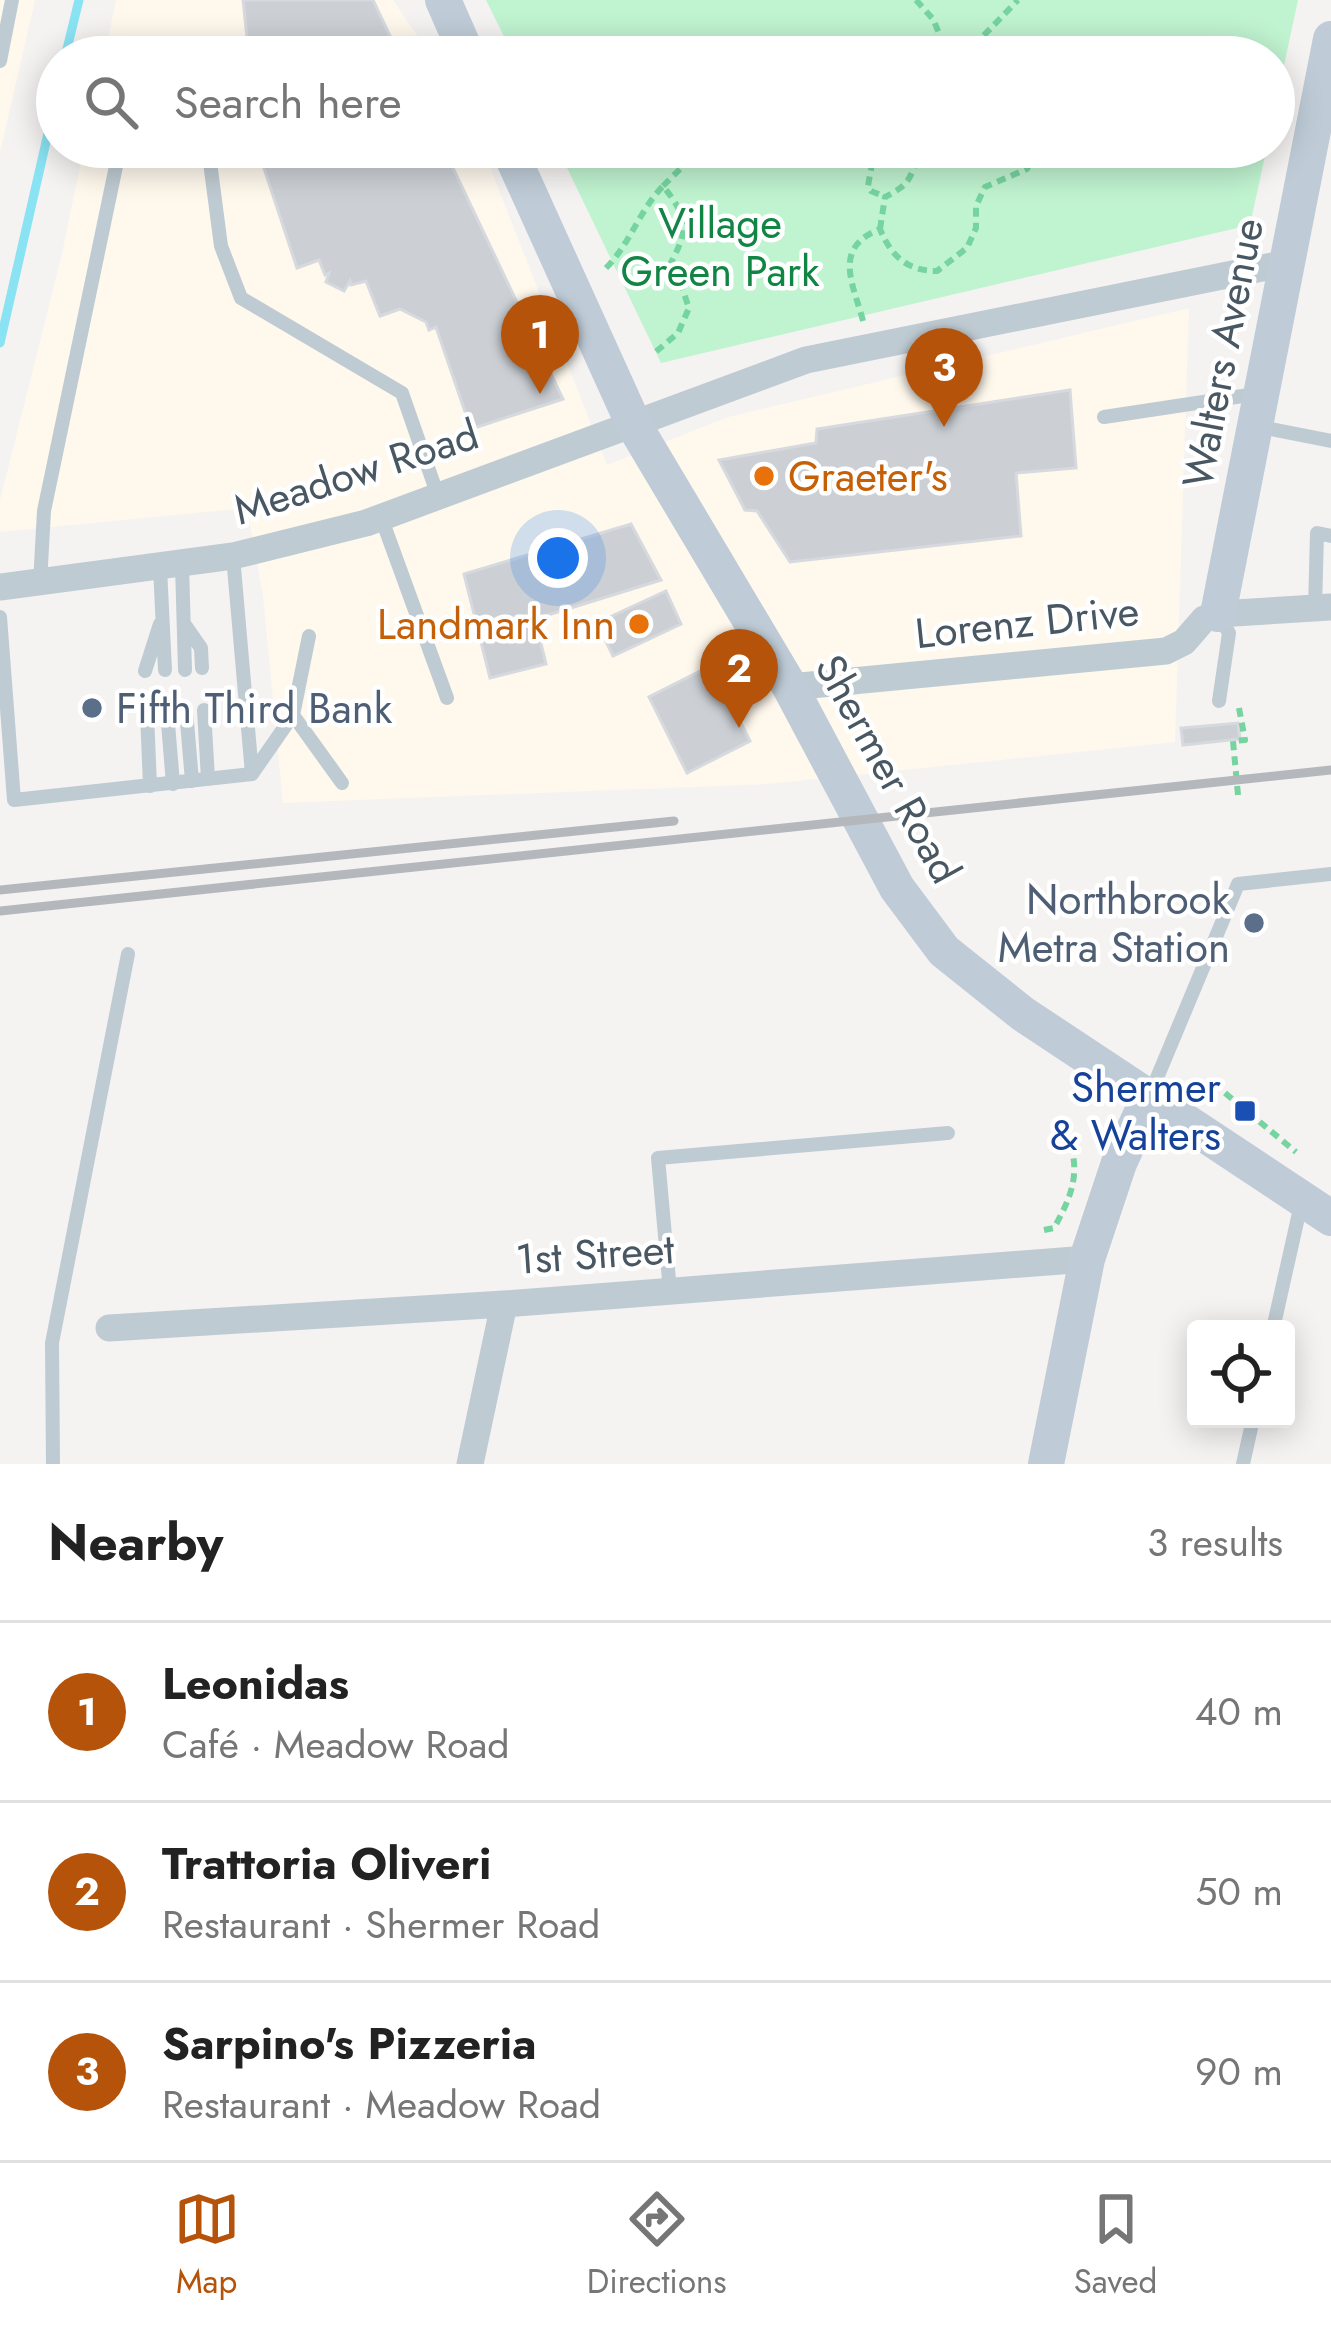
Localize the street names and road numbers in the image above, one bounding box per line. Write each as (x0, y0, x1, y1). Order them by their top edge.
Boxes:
street label: Walters Avenue (1167, 213, 1279, 493)
street label: Meadow Road (226, 404, 486, 540)
street label: Lorenz Drive (912, 580, 1142, 664)
street label: Shermer Road (800, 644, 976, 894)
street label: 1st Street (514, 1218, 676, 1290)

